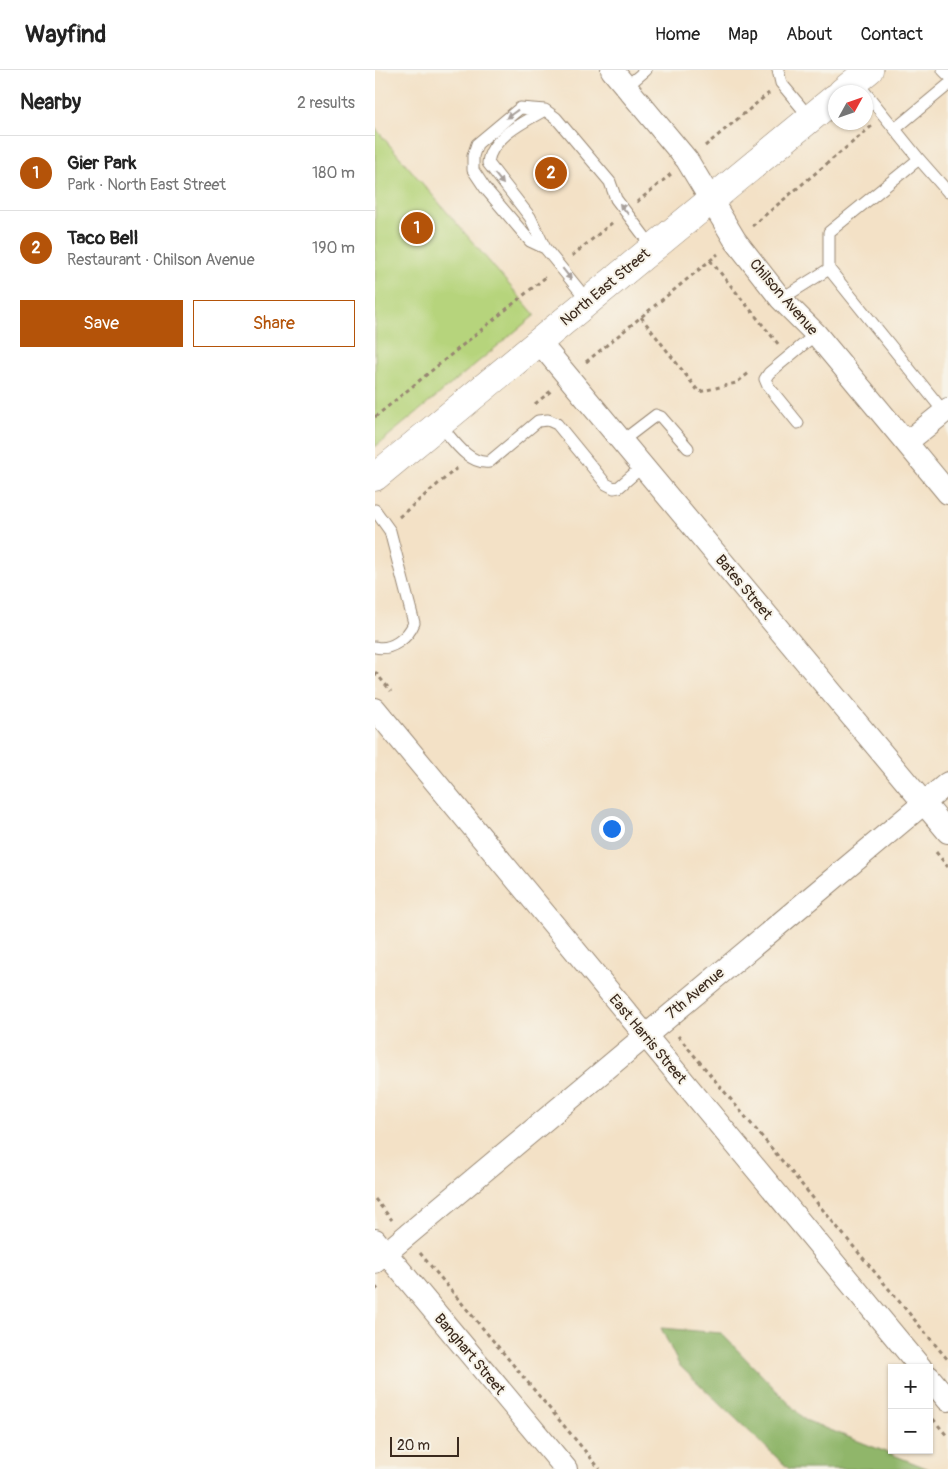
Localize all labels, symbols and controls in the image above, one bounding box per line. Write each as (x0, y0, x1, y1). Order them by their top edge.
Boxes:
text: Wayfind (25, 20, 106, 49)
text: Home (655, 23, 700, 46)
text: Map (728, 23, 758, 46)
text: About (786, 23, 832, 46)
text: Contact (860, 23, 923, 46)
north arrow (828, 85, 873, 130)
text: Nearby (20, 89, 81, 116)
text: 2 results (297, 93, 355, 113)
one-way arrow (505, 109, 519, 119)
text: Gier Park (67, 151, 137, 175)
pin: 2 (535, 154, 567, 192)
text: 1 (33, 163, 39, 183)
text: 180 m (312, 163, 355, 183)
one-way arrow (494, 172, 505, 185)
text: Park · North East Street (67, 175, 226, 195)
one-way arrow (619, 202, 630, 215)
pin: 1 (401, 209, 433, 247)
text: Taco Bell (67, 226, 138, 250)
text: 2 (32, 238, 40, 258)
text: 190 m (312, 238, 355, 258)
street label: North East Street (557, 244, 655, 330)
text: Restaurant · Chilson Avenue (67, 250, 255, 270)
street label: Chilson Avenue (745, 255, 822, 340)
one-way arrow (562, 267, 572, 281)
button: Save (20, 300, 183, 347)
button: Share (193, 300, 355, 347)
street label: Bates Street (711, 551, 777, 624)
your location (599, 816, 625, 842)
street label: 7th Avenue (662, 963, 729, 1023)
street label: East Harris Street (605, 991, 691, 1089)
street label: Banghart Street (430, 1310, 510, 1400)
map controls (888, 1364, 933, 1454)
button: + (888, 1364, 933, 1409)
button: − (888, 1409, 933, 1454)
scale bar (390, 1434, 459, 1457)
text: 20 m (397, 1437, 430, 1454)

